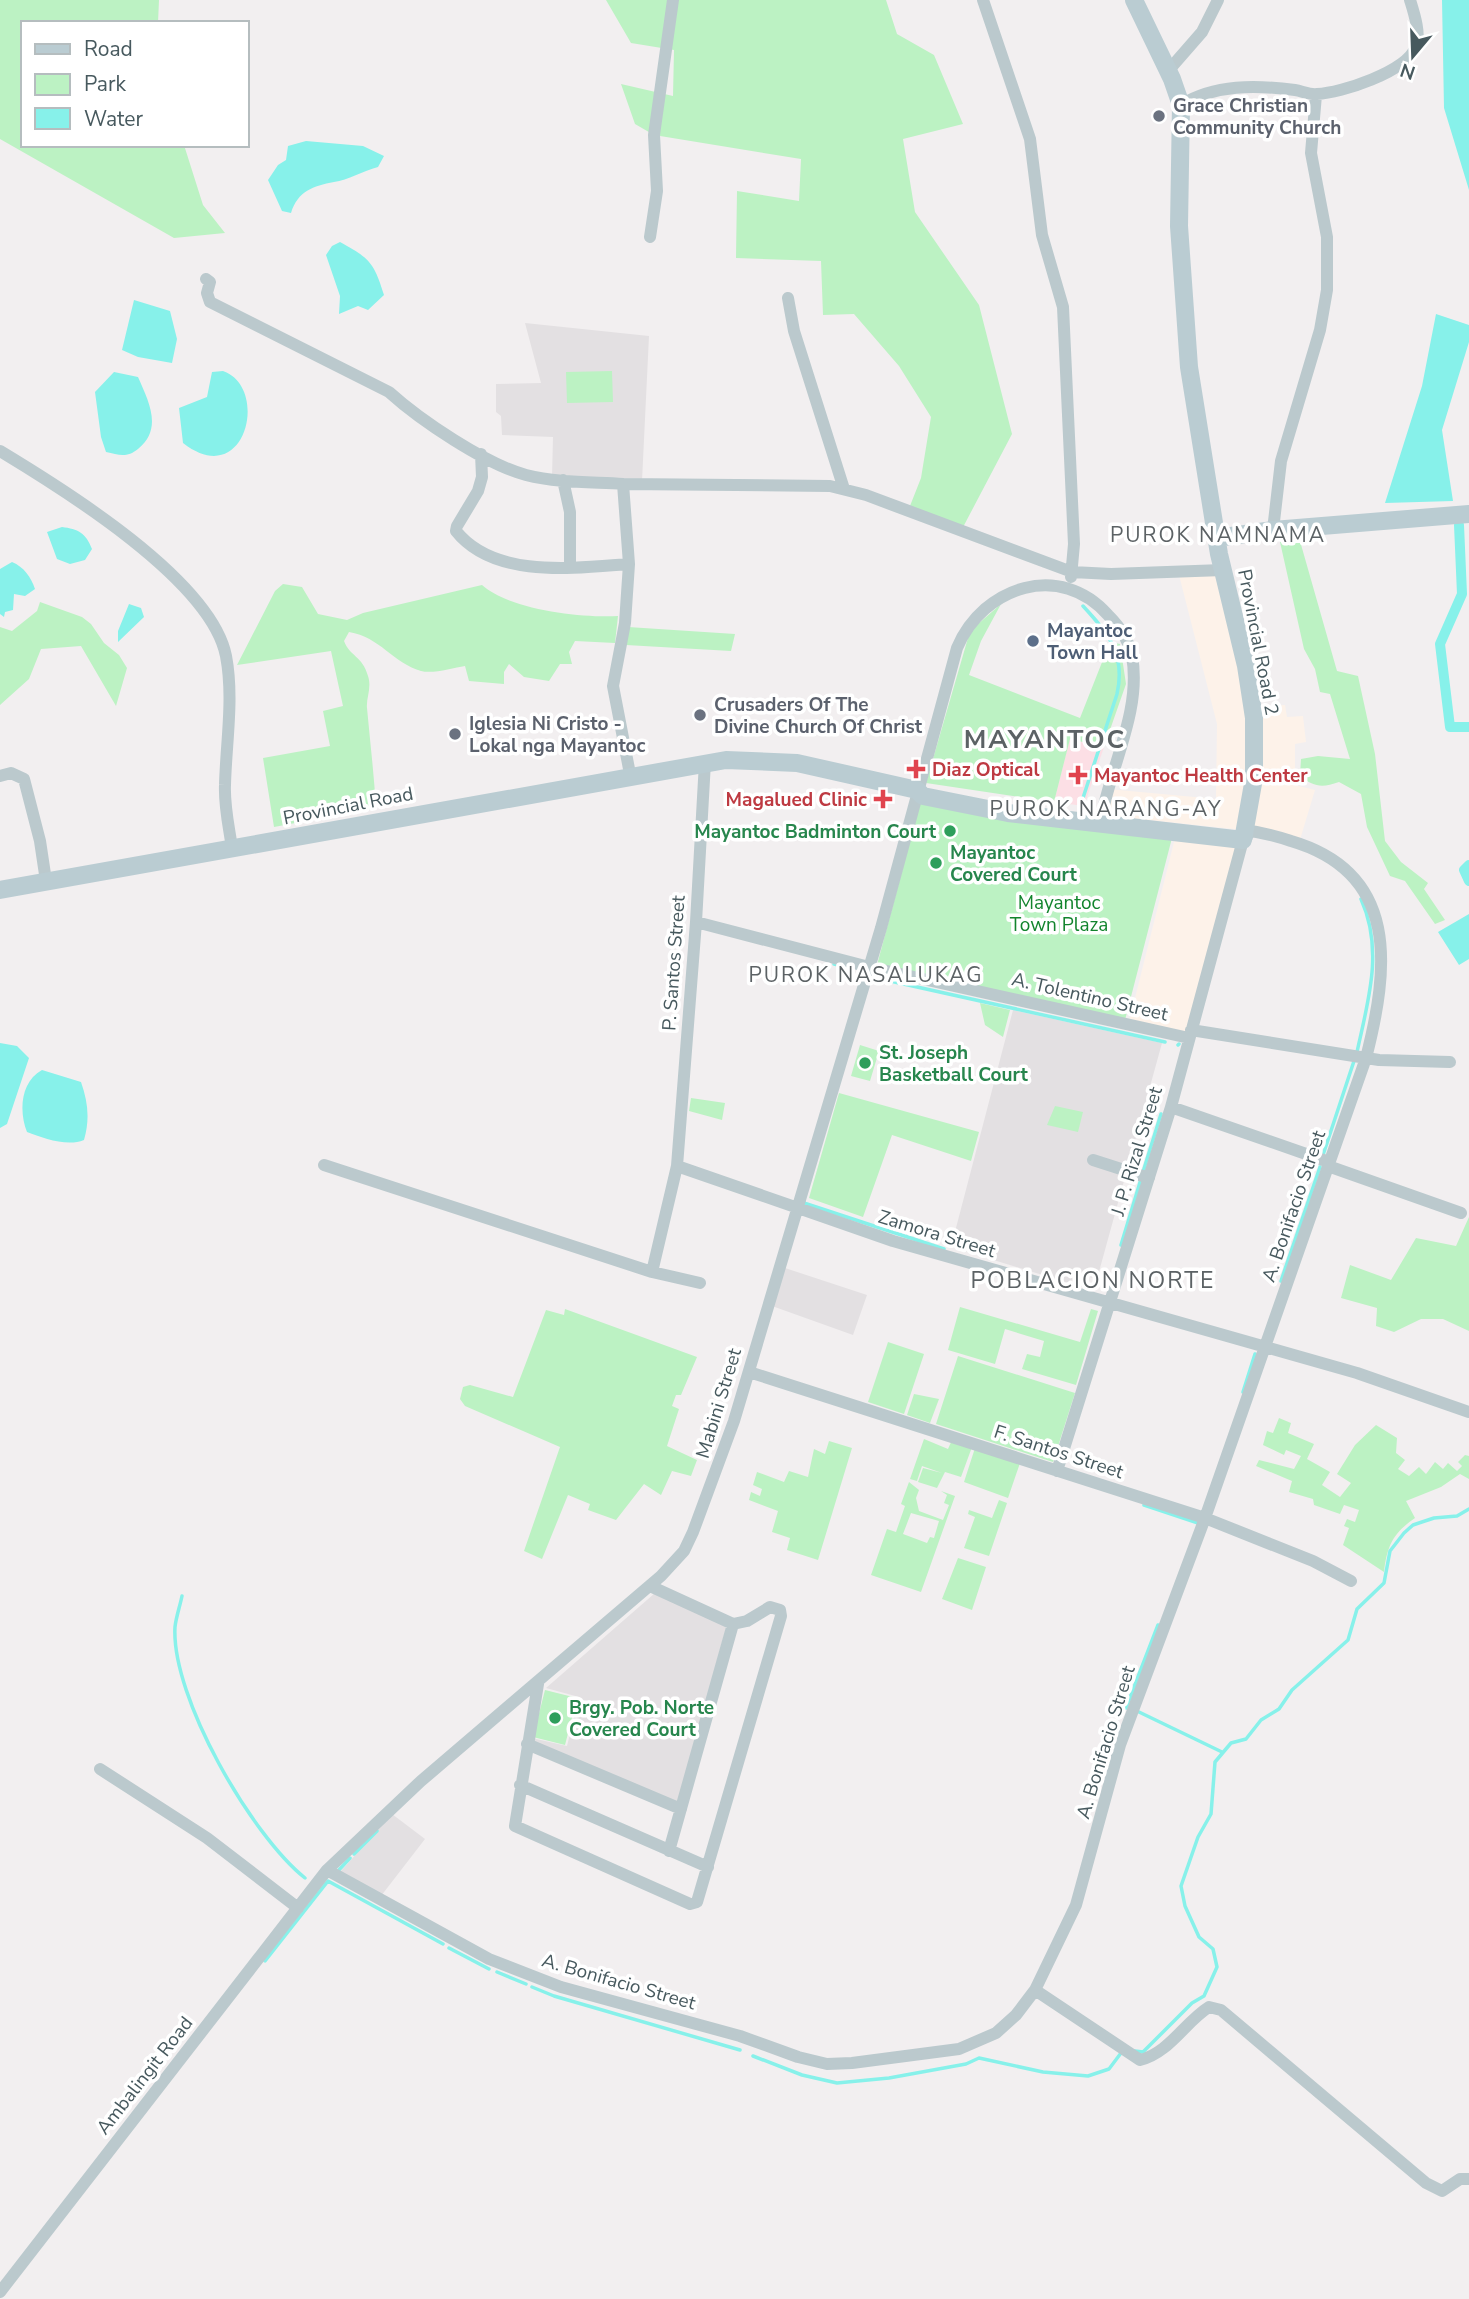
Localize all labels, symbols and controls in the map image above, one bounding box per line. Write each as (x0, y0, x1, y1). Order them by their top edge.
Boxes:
legend (21, 21, 248, 147)
north arrow (1378, 21, 1448, 91)
text: Road (84, 35, 133, 63)
text: N (1397, 57, 1419, 86)
text: Park (84, 70, 126, 98)
place label: Grace Christian Community Church (1173, 93, 1341, 141)
text: Water (84, 105, 143, 133)
marker: Grace Christian Community Church (1151, 108, 1167, 124)
district label: PUROK NAMNAMA (1110, 521, 1326, 549)
street label: Provincial Road 2 (1231, 567, 1285, 717)
place label: Mayantoc Town Hall (1047, 618, 1138, 666)
marker: Mayantoc Town Hall (1025, 633, 1041, 649)
place label: Crusaders Of The Divine Church Of Christ (714, 692, 923, 740)
marker: Crusaders Of The Divine Church Of Christ (692, 707, 708, 723)
place label: Iglesia Ni Cristo - Lokal nga Mayantoc (469, 711, 646, 759)
district label: MAYANTOC (964, 722, 1126, 757)
marker: Iglesia Ni Cristo - Lokal nga Mayantoc (447, 726, 463, 742)
place label: Diaz Optical (932, 757, 1040, 783)
marker: Diaz Optical (906, 759, 926, 779)
place label: Mayantoc Health Center (1094, 763, 1308, 789)
marker: Mayantoc Health Center (1068, 765, 1088, 785)
street label: Provincial Road (281, 781, 415, 831)
place label: Magalued Clinic (726, 787, 867, 813)
marker: Magalued Clinic (873, 789, 893, 809)
district label: PUROK NARANG-AY (990, 795, 1222, 823)
place label: Mayantoc Badminton Court (694, 819, 937, 845)
marker: Mayantoc Badminton Court (942, 823, 958, 839)
place label: Mayantoc Covered Court (950, 840, 1077, 888)
marker: Mayantoc Covered Court (928, 855, 944, 871)
park label: Mayantoc Town Plaza (1010, 890, 1108, 938)
street label: P. Santos Street (656, 894, 692, 1032)
district label: PUROK NASALUKAG (748, 961, 984, 989)
street label: A. Tolentino Street (1009, 966, 1171, 1028)
place label: St. Joseph Basketball Court (879, 1040, 1028, 1088)
marker: St. Joseph Basketball Court (857, 1055, 873, 1071)
street label: J. P. Rizal Street (1105, 1083, 1169, 1220)
street label: A. Bonifacio Street (1256, 1127, 1332, 1286)
street label: Zamora Street (875, 1204, 999, 1264)
district label: POBLACION NORTE (971, 1265, 1215, 1296)
street label: Mabini Street (690, 1345, 748, 1461)
street label: F. Santos Street (991, 1419, 1127, 1485)
street label: A. Bonifacio Street (1070, 1662, 1142, 1822)
place label: Brgy. Pob. Norte Covered Court (569, 1695, 714, 1743)
marker: Brgy. Pob. Norte Covered Court (547, 1710, 563, 1726)
street label: A. Bonifacio Street (539, 1948, 699, 2016)
street label: Ambalingit Road (90, 2011, 199, 2140)

